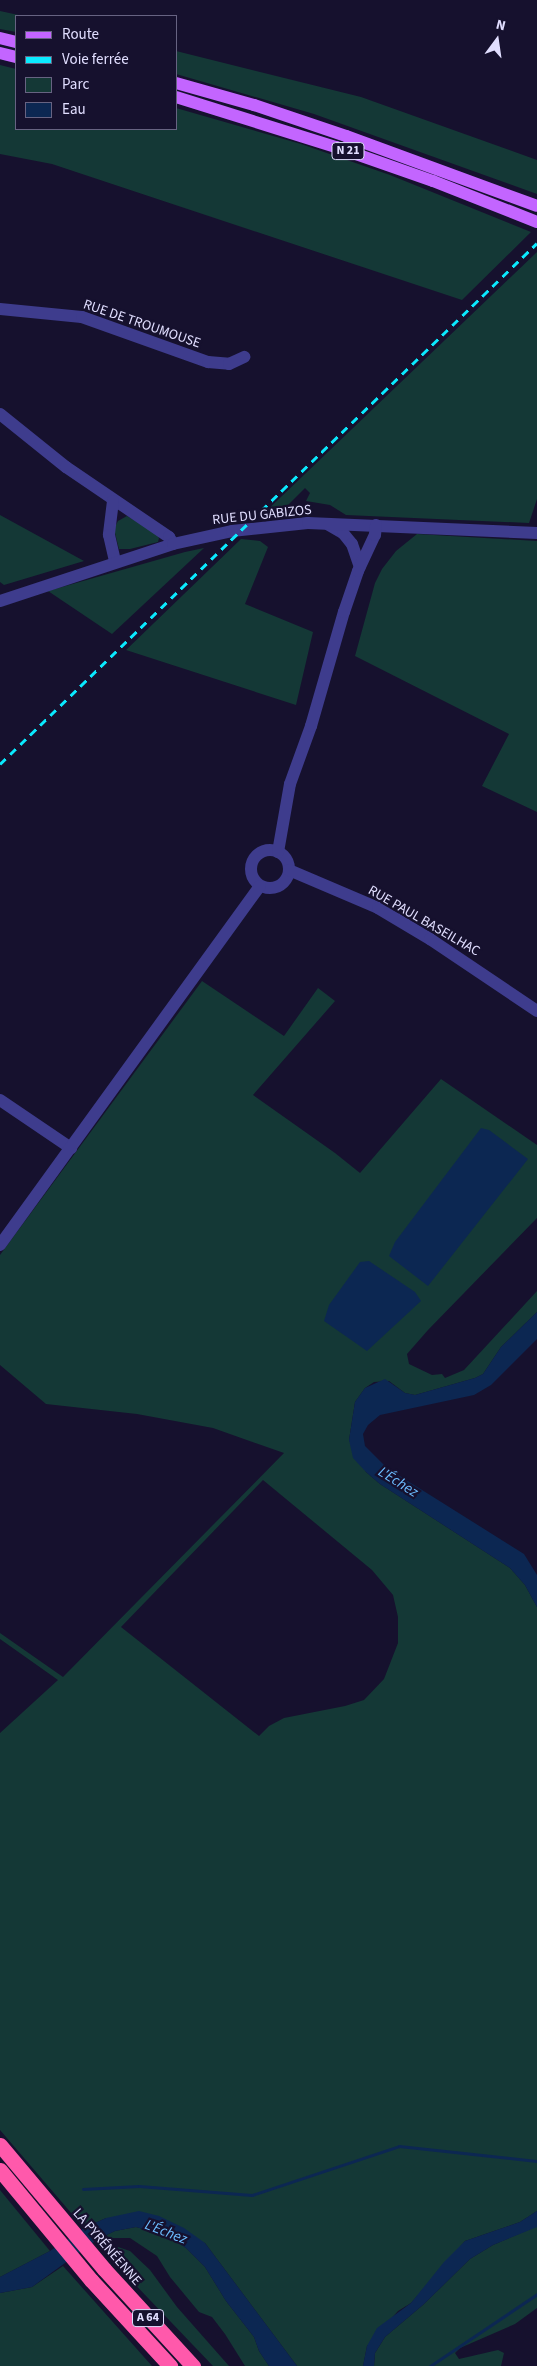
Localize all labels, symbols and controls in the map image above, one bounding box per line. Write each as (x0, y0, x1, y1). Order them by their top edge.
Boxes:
legend (15, 15, 178, 130)
north arrow (472, 15, 522, 65)
text: N (494, 15, 508, 36)
text: Route (62, 24, 99, 45)
text: Voie ferrée (62, 49, 129, 70)
text: Parc (62, 74, 89, 95)
text: Eau (62, 99, 86, 120)
road number: N 21 (330, 142, 366, 160)
street label: RUE DE TROUMOUSE (81, 296, 203, 352)
street label: RUE DU GABIZOS (212, 501, 312, 529)
street label: RUE PAUL BASEILHAC (365, 882, 483, 960)
water label: L'Échez (375, 1463, 421, 1501)
street label: LA PYRÉNÉENNE (69, 2205, 145, 2289)
water label: L'Échez (142, 2216, 190, 2248)
road number: A 64 (132, 2308, 164, 2328)

